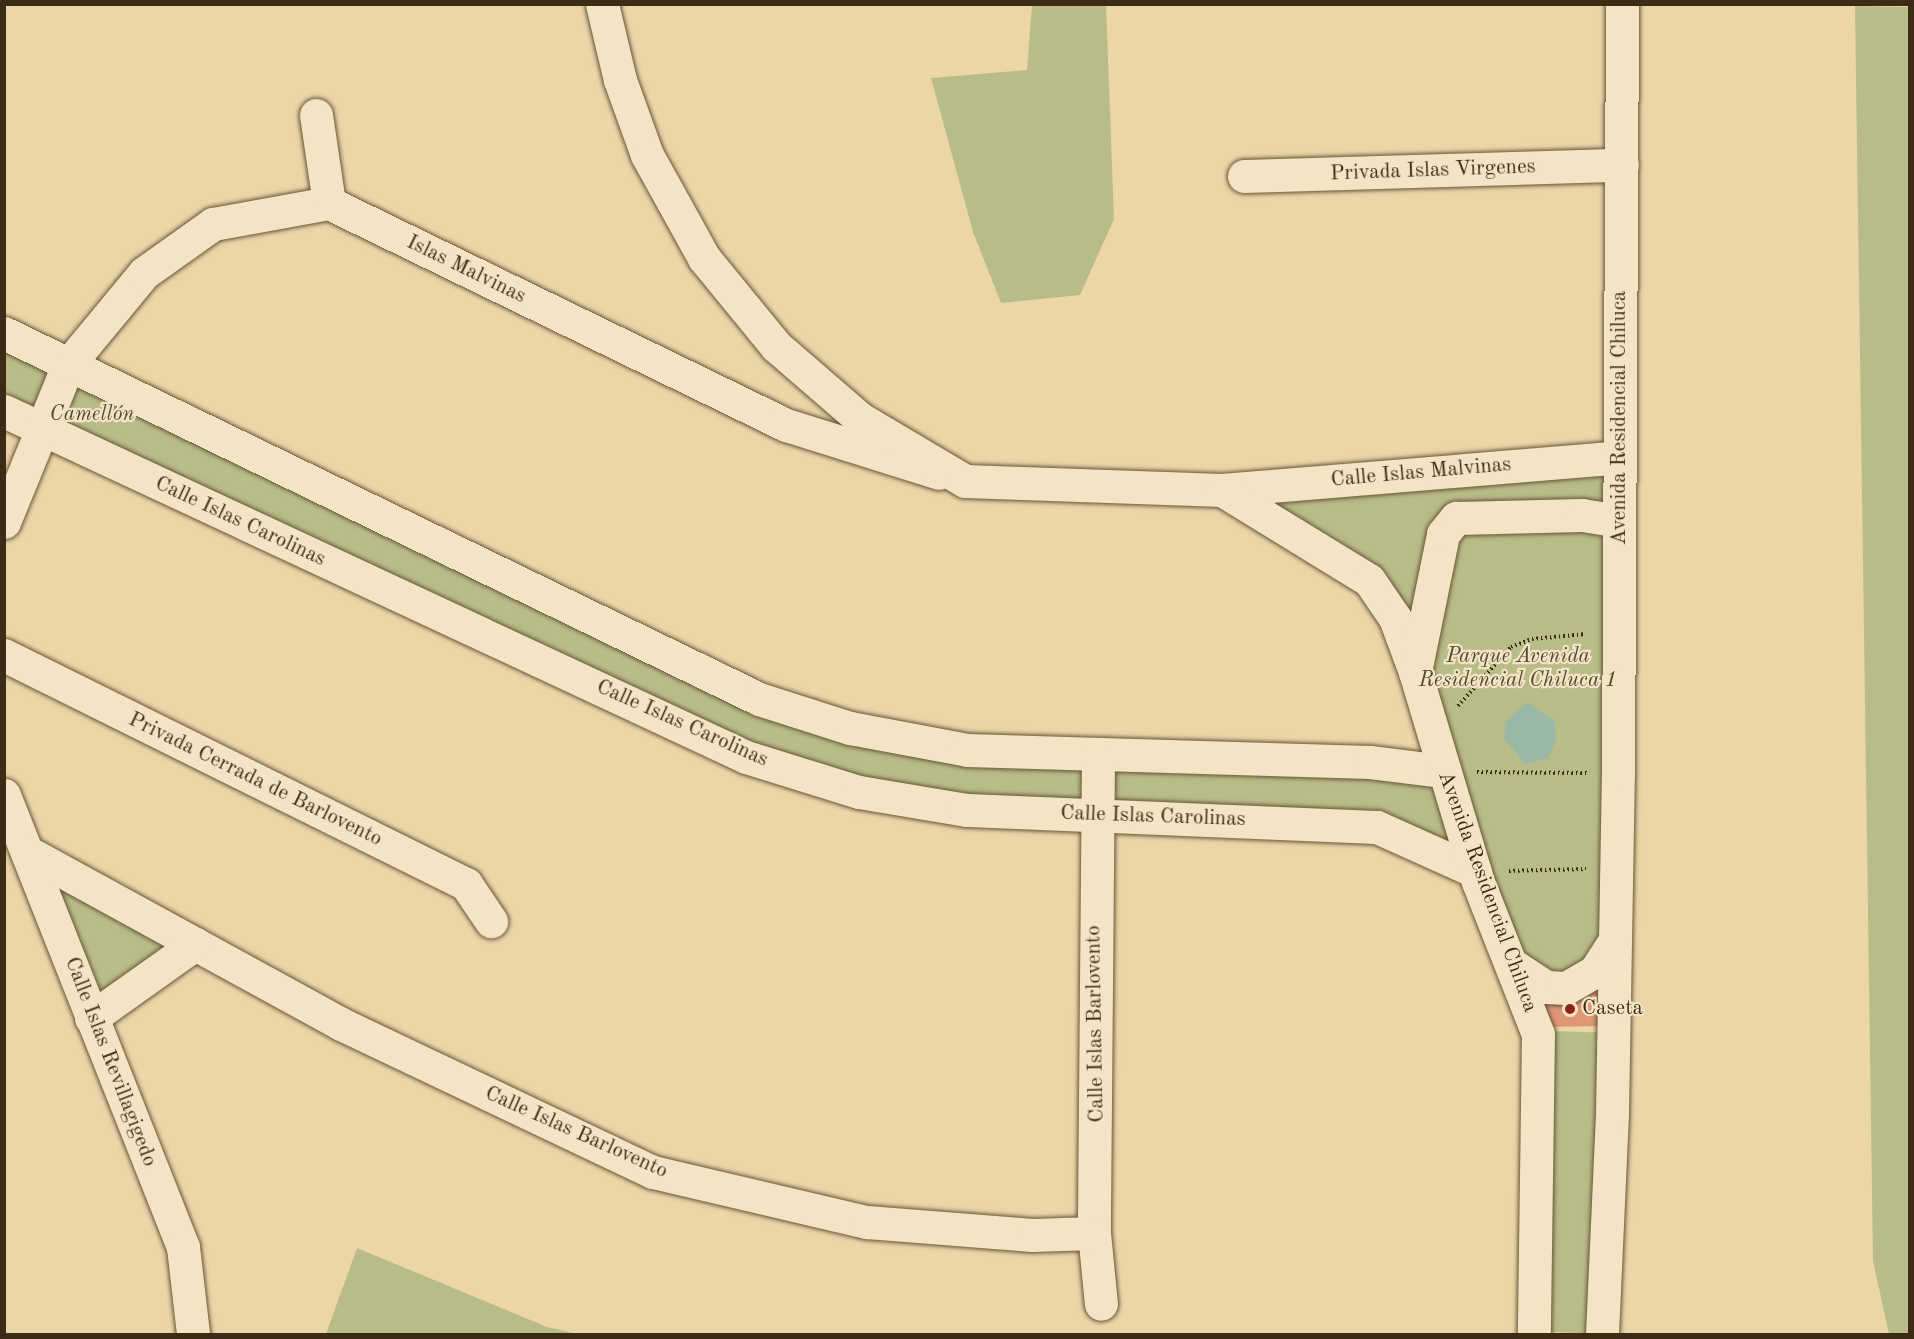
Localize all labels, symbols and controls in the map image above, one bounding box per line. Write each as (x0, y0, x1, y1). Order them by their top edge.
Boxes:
street label: Privada Islas Virgenes (1330, 155, 1536, 187)
street label: Islas Malvinas (402, 230, 530, 310)
street label: Avenida Residencial Chiluca (1607, 291, 1633, 545)
park label: Camellón (50, 402, 134, 428)
street label: Calle Islas Malvinas (1330, 453, 1512, 493)
street label: Calle Islas Carolinas (151, 471, 329, 573)
park label: Parque Avenida Residencial Chiluca 1 (1419, 644, 1617, 694)
street label: Calle Islas Carolinas (592, 675, 772, 773)
street label: Privada Cerrada de Barlovento (124, 707, 386, 853)
street label: Avenida Residencial Chiluca (1432, 768, 1542, 1016)
street label: Calle Islas Carolinas (1060, 801, 1246, 833)
street label: Calle Islas Barlovento (1082, 925, 1110, 1123)
street label: Calle Islas Revillagigedo (58, 954, 162, 1170)
place label: Caseta (1582, 996, 1643, 1022)
marker: Caseta (1563, 1002, 1577, 1016)
street label: Calle Islas Barlovento (481, 1081, 671, 1185)

